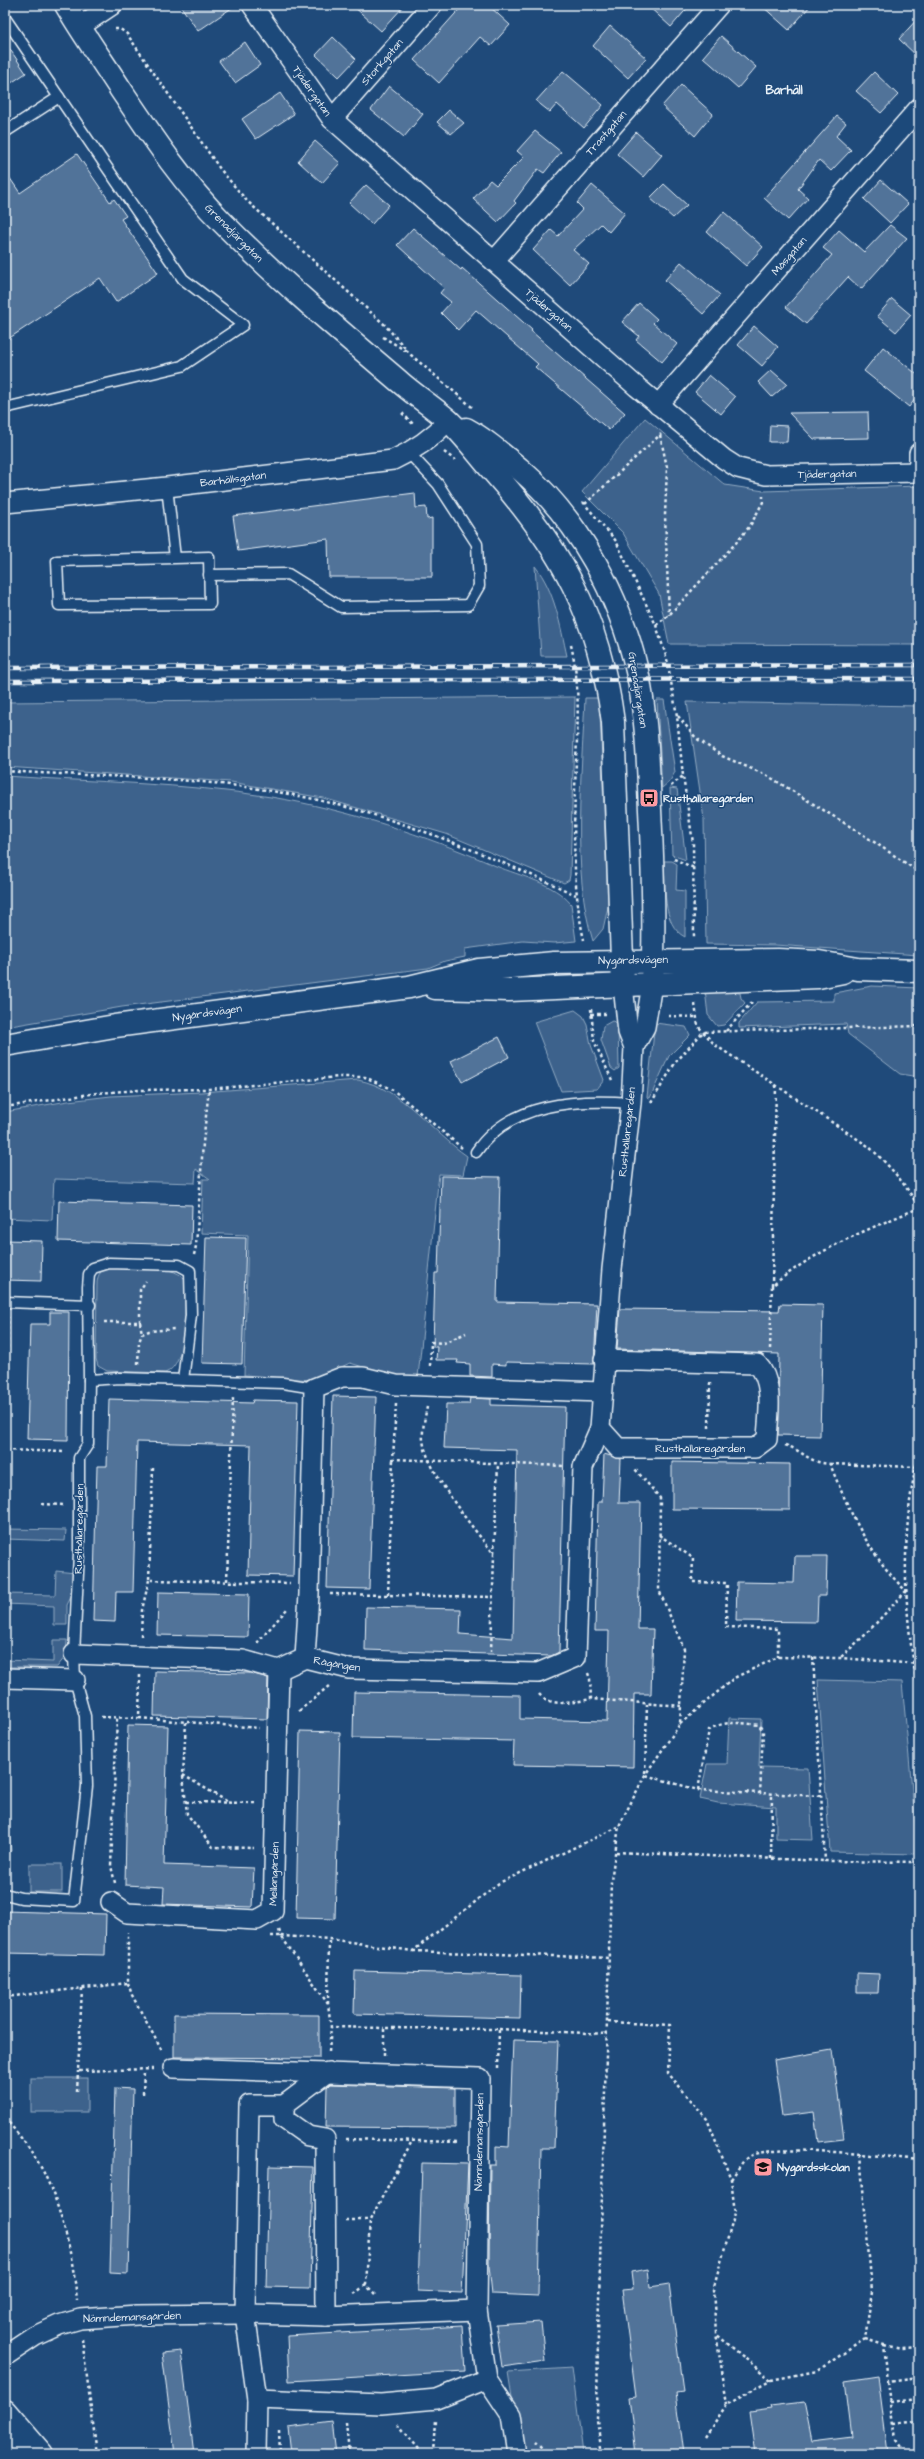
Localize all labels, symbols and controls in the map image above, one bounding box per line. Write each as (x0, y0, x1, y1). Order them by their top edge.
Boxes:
street label: Storkgatan (358, 35, 408, 89)
street label: Tjädergatan (288, 63, 335, 120)
district label: Barhäll (765, 82, 803, 99)
street label: Trastgatan (582, 107, 631, 159)
street label: Grenadjärgatan (201, 201, 267, 267)
street label: Måsgatan (768, 233, 811, 279)
street label: Tjädergatan (521, 285, 577, 336)
street label: Tjädergatan (797, 466, 857, 483)
street label: Barhällsgatan (199, 467, 267, 491)
street label: Grenadjärgatan (624, 651, 651, 730)
bus stop icon: Rusthållaregården (638, 787, 660, 809)
place label: Rusthållaregården (663, 791, 753, 808)
street label: Nygårdsvägen (598, 952, 669, 969)
street label: Nygårdsvägen (171, 1001, 243, 1026)
street label: Rusthållaregården (615, 1086, 640, 1178)
street label: Rusthållaregården (655, 1441, 745, 1457)
street label: Rusthållaregården (71, 1483, 88, 1574)
street label: Rågången (312, 1653, 362, 1677)
street label: Mellangården (265, 1841, 284, 1906)
street label: Nämndemansgården (471, 2093, 488, 2191)
school or university icon: Nygårdsskolan (752, 2156, 774, 2178)
place label: Nygårdsskolan (777, 2160, 850, 2177)
street label: Nämndemansgården (83, 2308, 182, 2327)

